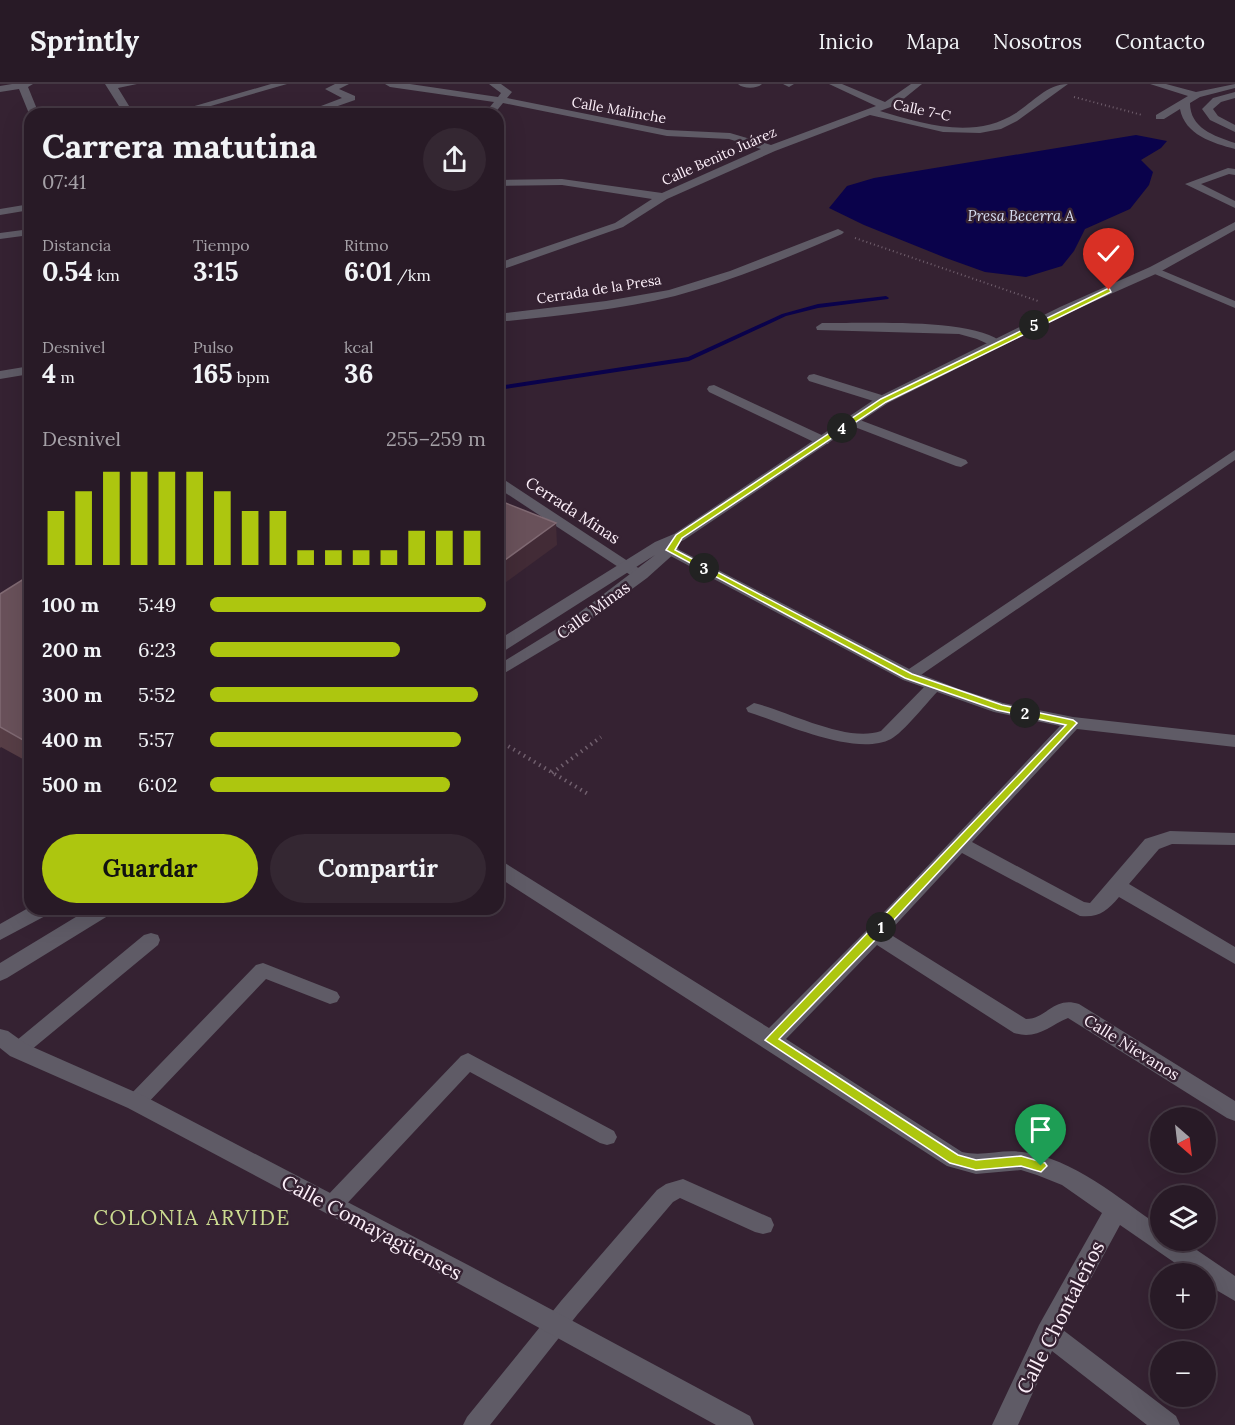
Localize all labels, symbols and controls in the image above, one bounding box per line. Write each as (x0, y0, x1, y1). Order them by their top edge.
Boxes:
text: Sprintly (30, 23, 139, 59)
text: Inicio (818, 28, 873, 55)
text: Mapa (906, 28, 960, 55)
text: Nosotros (993, 28, 1082, 55)
text: Contacto (1115, 28, 1205, 55)
street label: Calle Malinche (570, 93, 668, 127)
street label: Calle 7-C (891, 95, 953, 125)
street label: Calle Benito Juárez (659, 123, 779, 189)
text: Carrera matutina (42, 125, 317, 167)
button: share (423, 128, 486, 191)
text: 07:41 (42, 169, 86, 194)
water label: Presa Becerra A (967, 206, 1075, 225)
pin (1083, 228, 1134, 290)
text: Distancia (42, 235, 111, 255)
text: Tiempo (193, 235, 250, 255)
text: Ritmo (344, 235, 389, 255)
icon: check (1092, 237, 1125, 270)
text: 0.54 (42, 255, 93, 288)
text: 3:15 (193, 255, 239, 288)
text: 6:01 (344, 255, 393, 288)
text: km (93, 265, 120, 285)
text: /km (393, 265, 431, 285)
street label: Cerrada de la Presa (535, 270, 663, 308)
pin: 5 (1019, 310, 1049, 340)
text: 5 (1030, 315, 1038, 335)
text: Desnivel (42, 337, 105, 357)
text: Pulso (193, 337, 233, 357)
text: kcal (344, 337, 374, 357)
text: 4 (42, 357, 56, 390)
text: 165 (193, 357, 233, 390)
text: 36 (344, 357, 374, 390)
text: m (56, 367, 75, 387)
text: bpm (233, 367, 270, 387)
pin: 4 (827, 413, 857, 443)
text: 4 (838, 418, 846, 438)
text: Desnivel (42, 426, 121, 451)
text: 255–259 m (386, 426, 486, 451)
street label: Cerrada Minas (522, 472, 624, 548)
pin: 3 (689, 553, 719, 583)
text: 3 (700, 558, 708, 578)
street label: Calle Minas (552, 577, 634, 643)
text: 100 m (42, 592, 99, 617)
text: 5:49 (138, 592, 176, 617)
text: 200 m (42, 637, 102, 662)
text: 6:23 (138, 637, 176, 662)
text: 300 m (42, 682, 102, 707)
text: 5:52 (138, 682, 176, 707)
pin: 2 (1010, 698, 1040, 728)
text: 2 (1021, 703, 1029, 723)
text: 400 m (42, 727, 102, 752)
text: 5:57 (138, 727, 174, 752)
text: 500 m (42, 772, 102, 797)
text: 6:02 (138, 772, 178, 797)
button: Guardar (42, 834, 258, 903)
button: Compartir (270, 834, 486, 903)
pin: 1 (866, 912, 896, 942)
text: 1 (878, 917, 884, 937)
street label: Calle Nievanos (1080, 1010, 1184, 1084)
pin (1015, 1104, 1066, 1166)
north arrow (1150, 1107, 1216, 1173)
map controls (1150, 1107, 1216, 1407)
icon: arrive (1024, 1113, 1057, 1146)
street label: Calle Comayagüenses (277, 1169, 467, 1285)
button: layers (1150, 1185, 1216, 1251)
district label: COLONIA ARVIDE (93, 1204, 291, 1231)
street label: Calle Chontaleños (1011, 1236, 1109, 1398)
button: + (1150, 1263, 1216, 1329)
button: − (1150, 1341, 1216, 1407)

